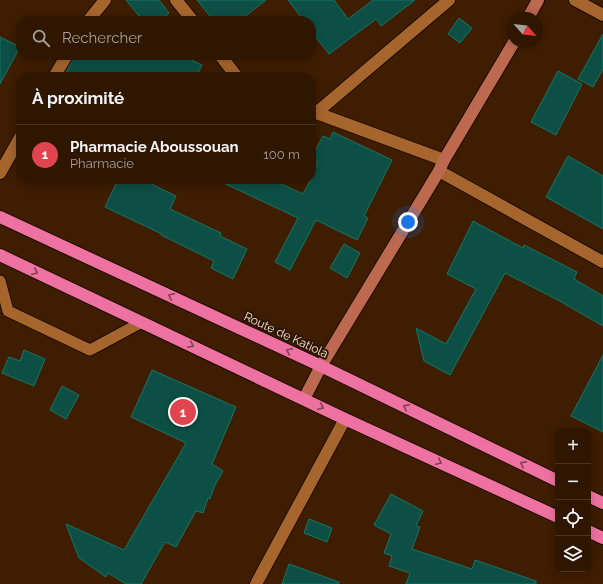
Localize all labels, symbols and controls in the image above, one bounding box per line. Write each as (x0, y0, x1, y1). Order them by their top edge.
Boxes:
north arrow (507, 12, 543, 48)
search box (16, 16, 316, 60)
icon: search (30, 27, 52, 49)
text: Rechercher (62, 29, 142, 47)
text: À proximité (32, 88, 124, 108)
text: Pharmacie Aboussouan (70, 138, 239, 156)
text: 1 (42, 147, 48, 162)
text: 100 m (263, 147, 300, 162)
text: Pharmacie (70, 156, 134, 171)
your location (398, 212, 418, 232)
one-way arrow (31, 267, 39, 275)
one-way arrow (167, 293, 174, 301)
street label: Route de Katiola (242, 309, 330, 361)
one-way arrow (186, 340, 194, 348)
one-way arrow (285, 348, 293, 356)
pin: 1 (170, 397, 196, 427)
one-way arrow (316, 402, 324, 410)
one-way arrow (403, 404, 410, 412)
map controls (555, 428, 591, 572)
button: + (555, 428, 591, 464)
one-way arrow (434, 457, 442, 465)
one-way arrow (520, 461, 527, 469)
button: − (555, 464, 591, 500)
button: locate (555, 500, 591, 536)
button: layers (555, 536, 591, 572)

